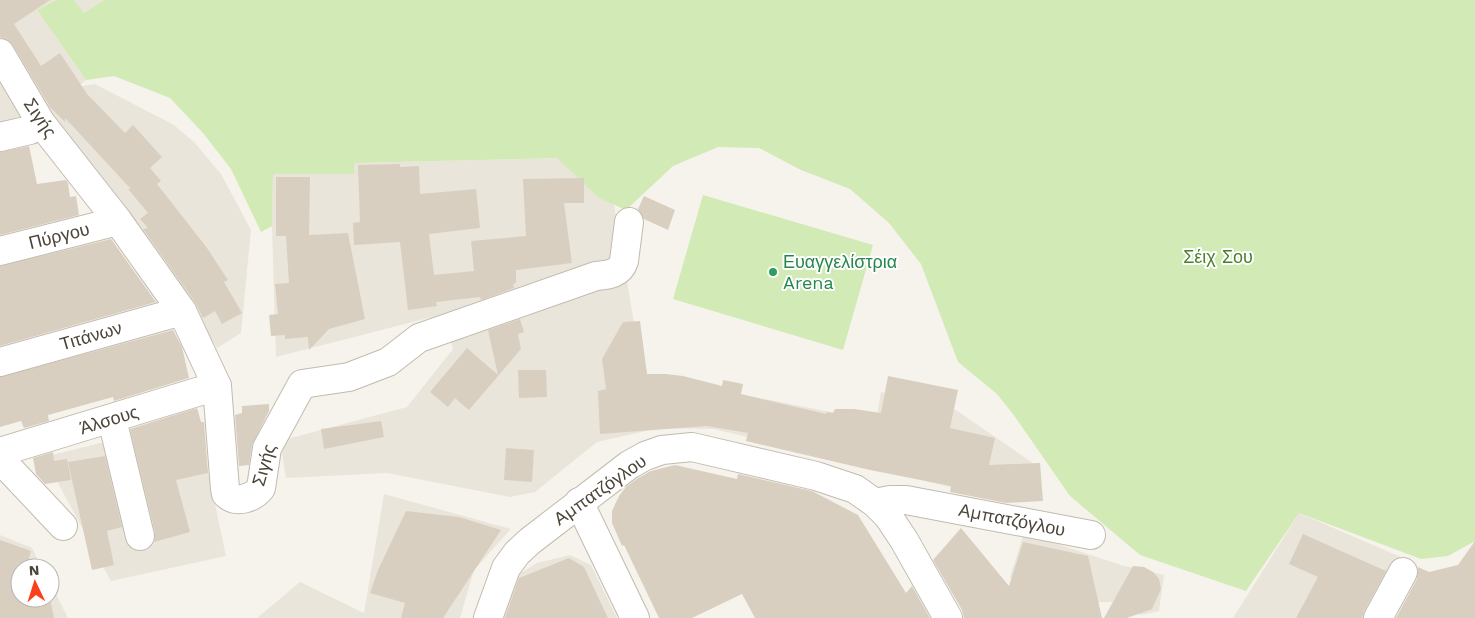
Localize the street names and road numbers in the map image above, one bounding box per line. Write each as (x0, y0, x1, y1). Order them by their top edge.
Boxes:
street label: Σιγής (20, 94, 61, 142)
street label: Πύργου (26, 218, 91, 253)
street label: Τιτάνων (57, 317, 124, 354)
street label: Άλσους (77, 401, 141, 438)
street label: Σιγής (248, 441, 280, 488)
street label: Αμπατζόγλου (549, 450, 650, 529)
street label: Αμπατζόγλου (957, 499, 1067, 540)

